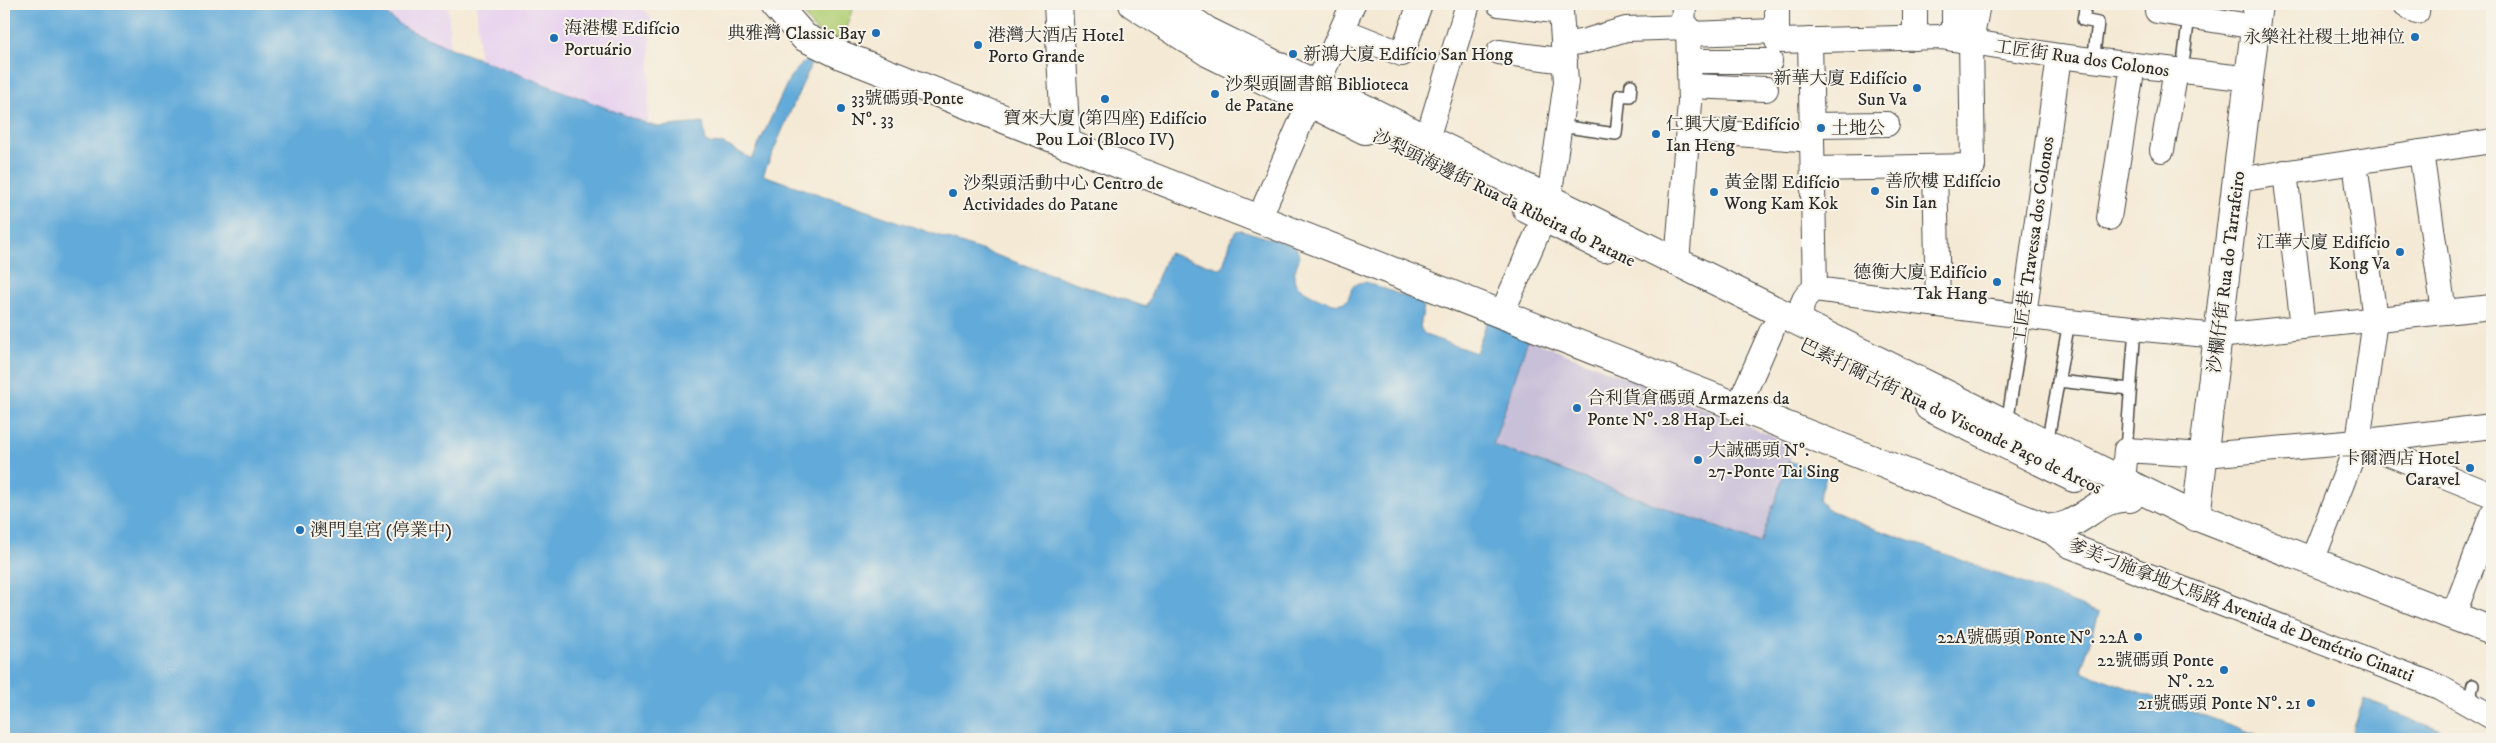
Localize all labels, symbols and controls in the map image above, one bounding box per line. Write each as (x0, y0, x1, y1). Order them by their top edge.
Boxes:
place label: 海港樓 Edifício Portuário (564, 18, 680, 61)
place label: 典雅灣 Classic Bay (727, 23, 866, 45)
place label: 港灣大酒店 Hotel Porto Grande (988, 25, 1125, 68)
marker: 典雅灣 Classic Bay (870, 27, 882, 39)
place label: 永樂社社稷土地神位 (2243, 27, 2405, 49)
marker: 永樂社社稷土地神位 (2409, 31, 2421, 43)
marker: 海港樓 Edifício Portuário (548, 32, 560, 44)
street label: 工匠街 Rua dos Colonos (1993, 36, 2171, 82)
marker: 港灣大酒店 Hotel Porto Grande (972, 39, 984, 51)
place label: 新鴻大廈 Edifício San Hong (1303, 44, 1513, 66)
marker: 新鴻大廈 Edifício San Hong (1287, 48, 1299, 60)
place label: 新華大廈 Edifício Sun Va (1773, 68, 1907, 111)
place label: 沙梨頭圖書館 Biblioteca de Patane (1225, 74, 1409, 117)
marker: 新華大廈 Edifício Sun Va (1911, 82, 1923, 94)
place label: 33號碼頭 Ponte Nº. 33 (851, 88, 964, 131)
marker: 沙梨頭圖書館 Biblioteca de Patane (1209, 88, 1221, 100)
marker: 寶來大廈 (第四座) Edifício Pou Loi (Bloco IV) (1099, 93, 1111, 105)
marker: 33號碼頭 Ponte Nº. 33 (835, 102, 847, 114)
place label: 寶來大廈 (第四座) Edifício Pou Loi (Bloco IV) (1003, 108, 1207, 151)
place label: 仁興大廈 Edifício Ian Heng (1666, 114, 1800, 157)
place label: 土地公 (1831, 118, 1885, 140)
marker: 土地公 (1815, 122, 1827, 134)
street label: 沙梨頭海邊街 Rua da Ribeira do Patane (1369, 126, 1639, 272)
marker: 仁興大廈 Edifício Ian Heng (1650, 128, 1662, 140)
street label: 工匠巷 Travessa dos Colonos (2009, 135, 2059, 345)
street label: 沙欄仔街 Rua do Tarrafeiro (2204, 170, 2250, 374)
place label: 善欣樓 Edifício Sin Ian (1885, 171, 2001, 214)
place label: 黃金閣 Edifício Wong Kam Kok (1723, 172, 1840, 215)
place label: 沙梨頭活動中心 Centro de Actividades do Patane (963, 173, 1163, 216)
marker: 善欣樓 Edifício Sin Ian (1869, 185, 1881, 197)
marker: 黃金閣 Edifício Wong Kam Kok (1708, 186, 1720, 198)
marker: 沙梨頭活動中心 Centro de Actividades do Patane (947, 187, 959, 199)
place label: 江華大廈 Edifício Kong Va (2256, 232, 2390, 275)
marker: 江華大廈 Edifício Kong Va (2394, 246, 2406, 258)
place label: 德衡大廈 Edifício Tak Hang (1853, 262, 1987, 305)
marker: 德衡大廈 Edifício Tak Hang (1991, 276, 2003, 288)
street label: 巴素打爾古街 Rua do Visconde Paço de Arcos (1796, 334, 2105, 500)
place label: 合利貨倉碼頭 Armazens da Ponte Nº. 28 Hap Lei (1587, 388, 1790, 431)
marker: 合利貨倉碼頭 Armazens da Ponte Nº. 28 Hap Lei (1571, 402, 1583, 414)
place label: 大誠碼頭 Nº. 27-Ponte Tai Sing (1708, 440, 1839, 483)
place label: 卡爾酒店 Hotel Caravel (2342, 448, 2461, 491)
marker: 大誠碼頭 Nº. 27-Ponte Tai Sing (1692, 454, 1704, 466)
marker: 卡爾酒店 Hotel Caravel (2464, 462, 2476, 474)
place label: 澳門皇宮 (停業中) (310, 520, 452, 542)
marker: 澳門皇宮 (停業中) (294, 524, 306, 536)
street label: 爹美刁施拿地大馬路 Avenida de Demétrio Cinatti (2065, 535, 2417, 687)
place label: 22A號碼頭 Ponte Nº. 22A (1937, 627, 2129, 649)
marker: 22A號碼頭 Ponte Nº. 22A (2132, 631, 2144, 643)
place label: 22號碼頭 Ponte Nº. 22 (2097, 650, 2214, 693)
marker: 22號碼頭 Ponte Nº. 22 (2218, 664, 2230, 676)
place label: 21號碼頭 Ponte Nº. 21 (2138, 693, 2301, 715)
marker: 21號碼頭 Ponte Nº. 21 (2305, 697, 2317, 709)

